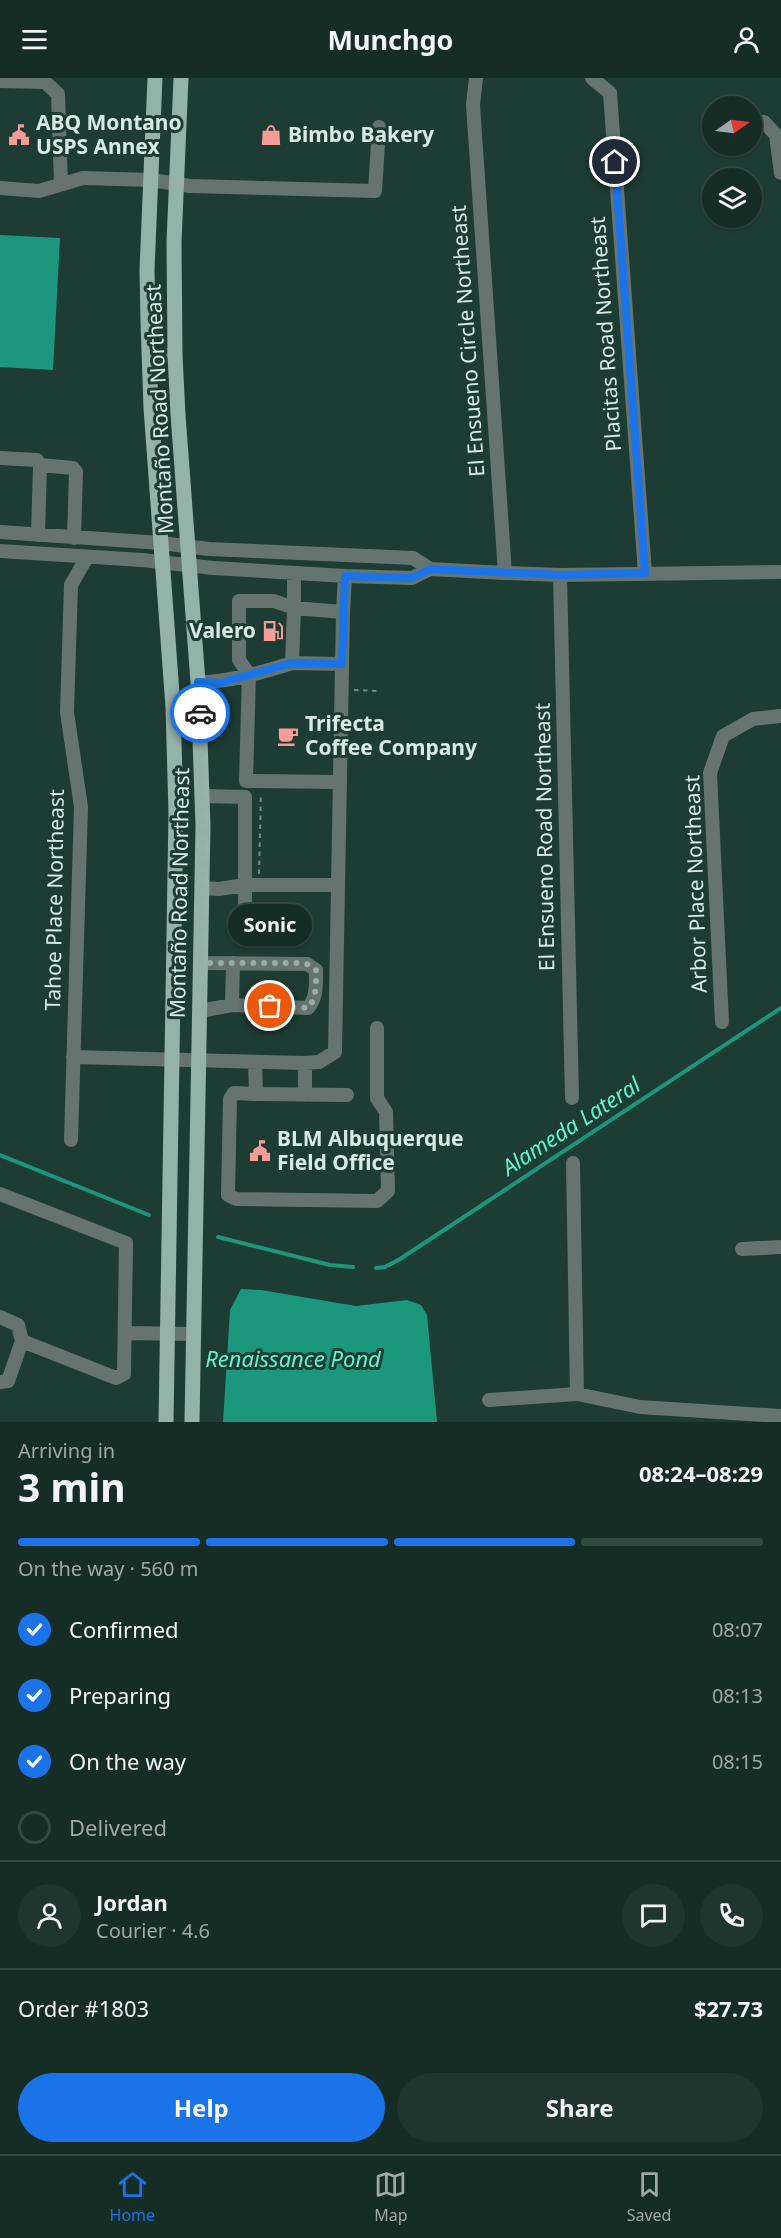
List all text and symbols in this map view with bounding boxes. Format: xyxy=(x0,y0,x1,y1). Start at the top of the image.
text: Munchgo xyxy=(328,21,453,58)
icon: menu xyxy=(18,23,51,56)
icon: person xyxy=(730,23,763,56)
north arrow xyxy=(702,96,762,156)
map controls xyxy=(702,96,762,228)
place label: ABQ Montano USPS Annex xyxy=(36,108,182,160)
place label: Bimbo Bakery xyxy=(288,120,434,148)
public building icon: ABQ Montano USPS Annex xyxy=(7,123,31,147)
shop icon: Bimbo Bakery xyxy=(259,123,283,147)
pin xyxy=(589,136,640,187)
icon: home xyxy=(598,145,631,178)
button: layers xyxy=(702,168,762,228)
street label: El Ensueno Circle Northeast xyxy=(444,204,490,478)
street label: Placitas Road Northeast xyxy=(583,215,627,452)
street label: Montaño Road Northeast xyxy=(138,283,180,535)
place label: Valero xyxy=(189,616,256,644)
fuel station icon: Valero xyxy=(261,619,285,643)
courier xyxy=(170,683,230,743)
icon: car xyxy=(184,697,217,730)
street label: El Ensueno Road Northeast xyxy=(528,702,560,971)
place label: Trifecta Coffee Company xyxy=(305,709,477,761)
cafe icon: Trifecta Coffee Company xyxy=(276,724,300,748)
street label: Montaño Road Northeast xyxy=(163,767,195,1018)
street label: Arbor Place Northeast xyxy=(677,774,713,994)
street label: Tahoe Place Northeast xyxy=(38,789,70,1011)
callout: Sonic xyxy=(228,904,312,946)
text: Sonic xyxy=(244,911,296,938)
pin xyxy=(244,980,295,1031)
icon: bag xyxy=(253,989,286,1022)
water label: Alameda Lateral xyxy=(494,1068,647,1182)
place label: BLM Albuquerque Field Office xyxy=(277,1124,464,1176)
public building icon: BLM Albuquerque Field Office xyxy=(248,1139,272,1163)
water label: Renaissance Pond xyxy=(205,1343,382,1373)
text: Arriving in xyxy=(18,1437,115,1464)
text: 08:24–08:29 xyxy=(639,1458,763,1488)
text: 3 min xyxy=(18,1460,125,1513)
text: On the way · 560 m xyxy=(18,1555,198,1582)
icon: check xyxy=(18,1613,51,1646)
text: Confirmed xyxy=(69,1614,179,1644)
text: 08:07 xyxy=(712,1616,763,1643)
icon: check xyxy=(18,1679,51,1712)
text: Preparing xyxy=(69,1680,171,1710)
text: 08:13 xyxy=(712,1682,763,1709)
icon: check xyxy=(18,1745,51,1778)
text: On the way xyxy=(69,1746,186,1776)
text: 08:15 xyxy=(712,1748,763,1775)
text: Delivered xyxy=(69,1812,167,1842)
button: person xyxy=(18,1884,81,1947)
button: chat xyxy=(622,1884,685,1947)
button: phone xyxy=(700,1884,763,1947)
text: Jordan xyxy=(96,1887,168,1917)
text: Courier · 4.6 xyxy=(96,1917,210,1944)
text: Order #1803 xyxy=(18,1993,149,2023)
text: $27.73 xyxy=(694,1993,763,2023)
button: Help xyxy=(18,2073,385,2142)
button: Share xyxy=(397,2073,763,2142)
tab: Home xyxy=(110,2168,155,2226)
tab: Map xyxy=(374,2168,408,2226)
tab: Saved xyxy=(627,2168,671,2226)

